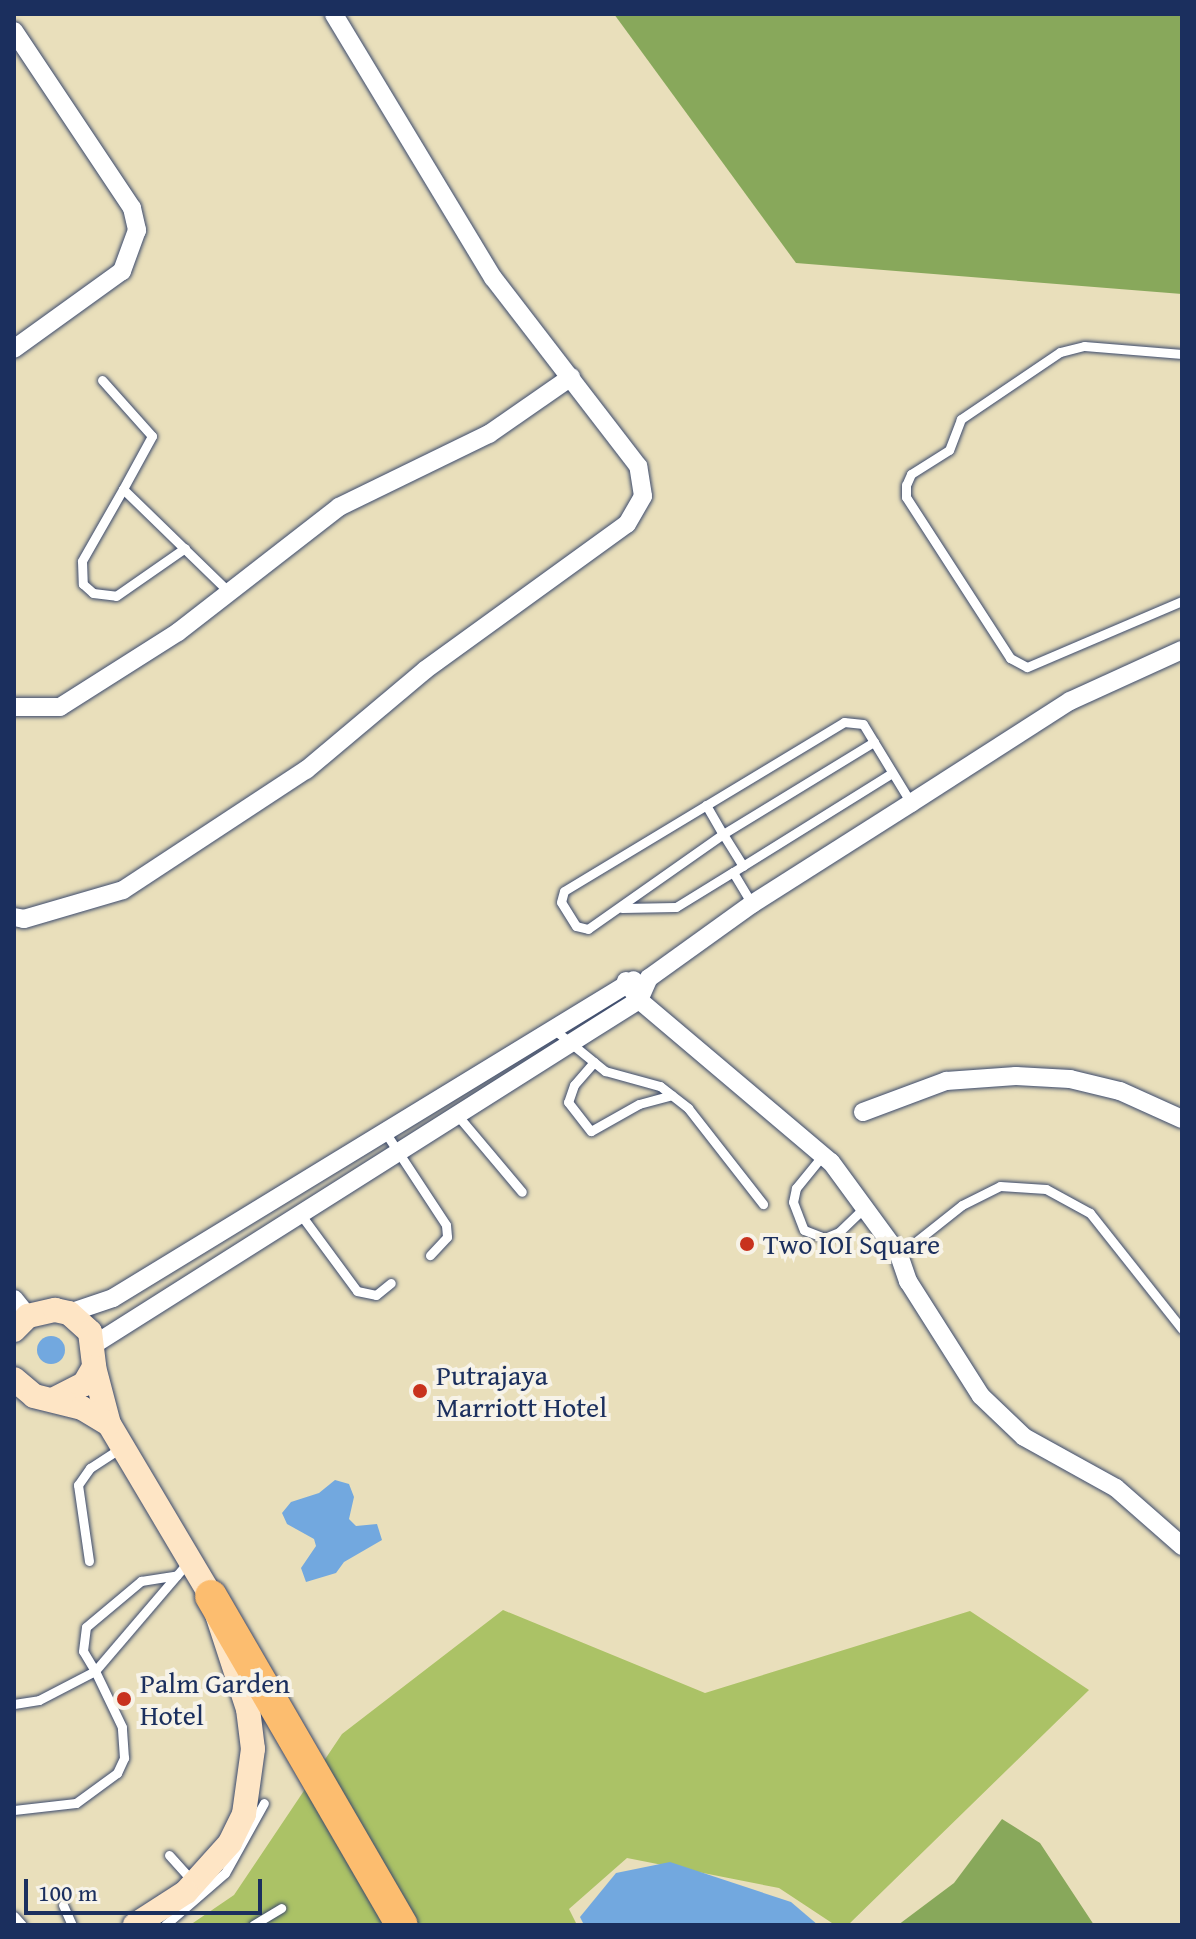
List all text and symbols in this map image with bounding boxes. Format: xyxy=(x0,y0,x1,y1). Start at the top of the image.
place label: Two IOI Square xyxy=(763,1227,940,1261)
marker: Two IOI Square xyxy=(738,1235,756,1253)
place label: Putrajaya Marriott Hotel xyxy=(436,1358,607,1424)
marker: Putrajaya Marriott Hotel xyxy=(411,1382,429,1400)
place label: Palm Garden Hotel xyxy=(140,1666,290,1732)
marker: Palm Garden Hotel xyxy=(115,1690,133,1708)
scale bar xyxy=(28,1863,266,1913)
text: 100 m xyxy=(38,1875,98,1910)

